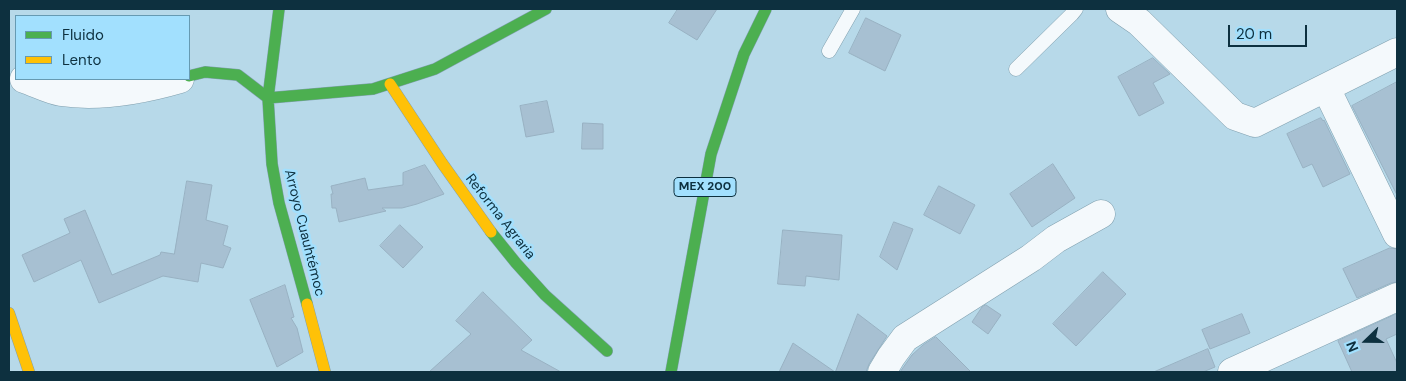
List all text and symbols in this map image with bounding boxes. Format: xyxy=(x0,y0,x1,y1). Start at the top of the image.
legend xyxy=(15,15,190,80)
scale bar xyxy=(1231,15,1310,47)
text: 20 m xyxy=(1236,24,1272,44)
text: Fluido xyxy=(62,25,104,45)
text: Lento xyxy=(62,50,101,70)
street label: Arroyo Cuauhtémoc xyxy=(280,168,328,298)
street label: Reforma Agraria xyxy=(461,171,539,263)
road number: MEX 200 xyxy=(674,178,736,196)
north arrow xyxy=(1341,316,1391,366)
text: N xyxy=(1342,339,1362,355)

